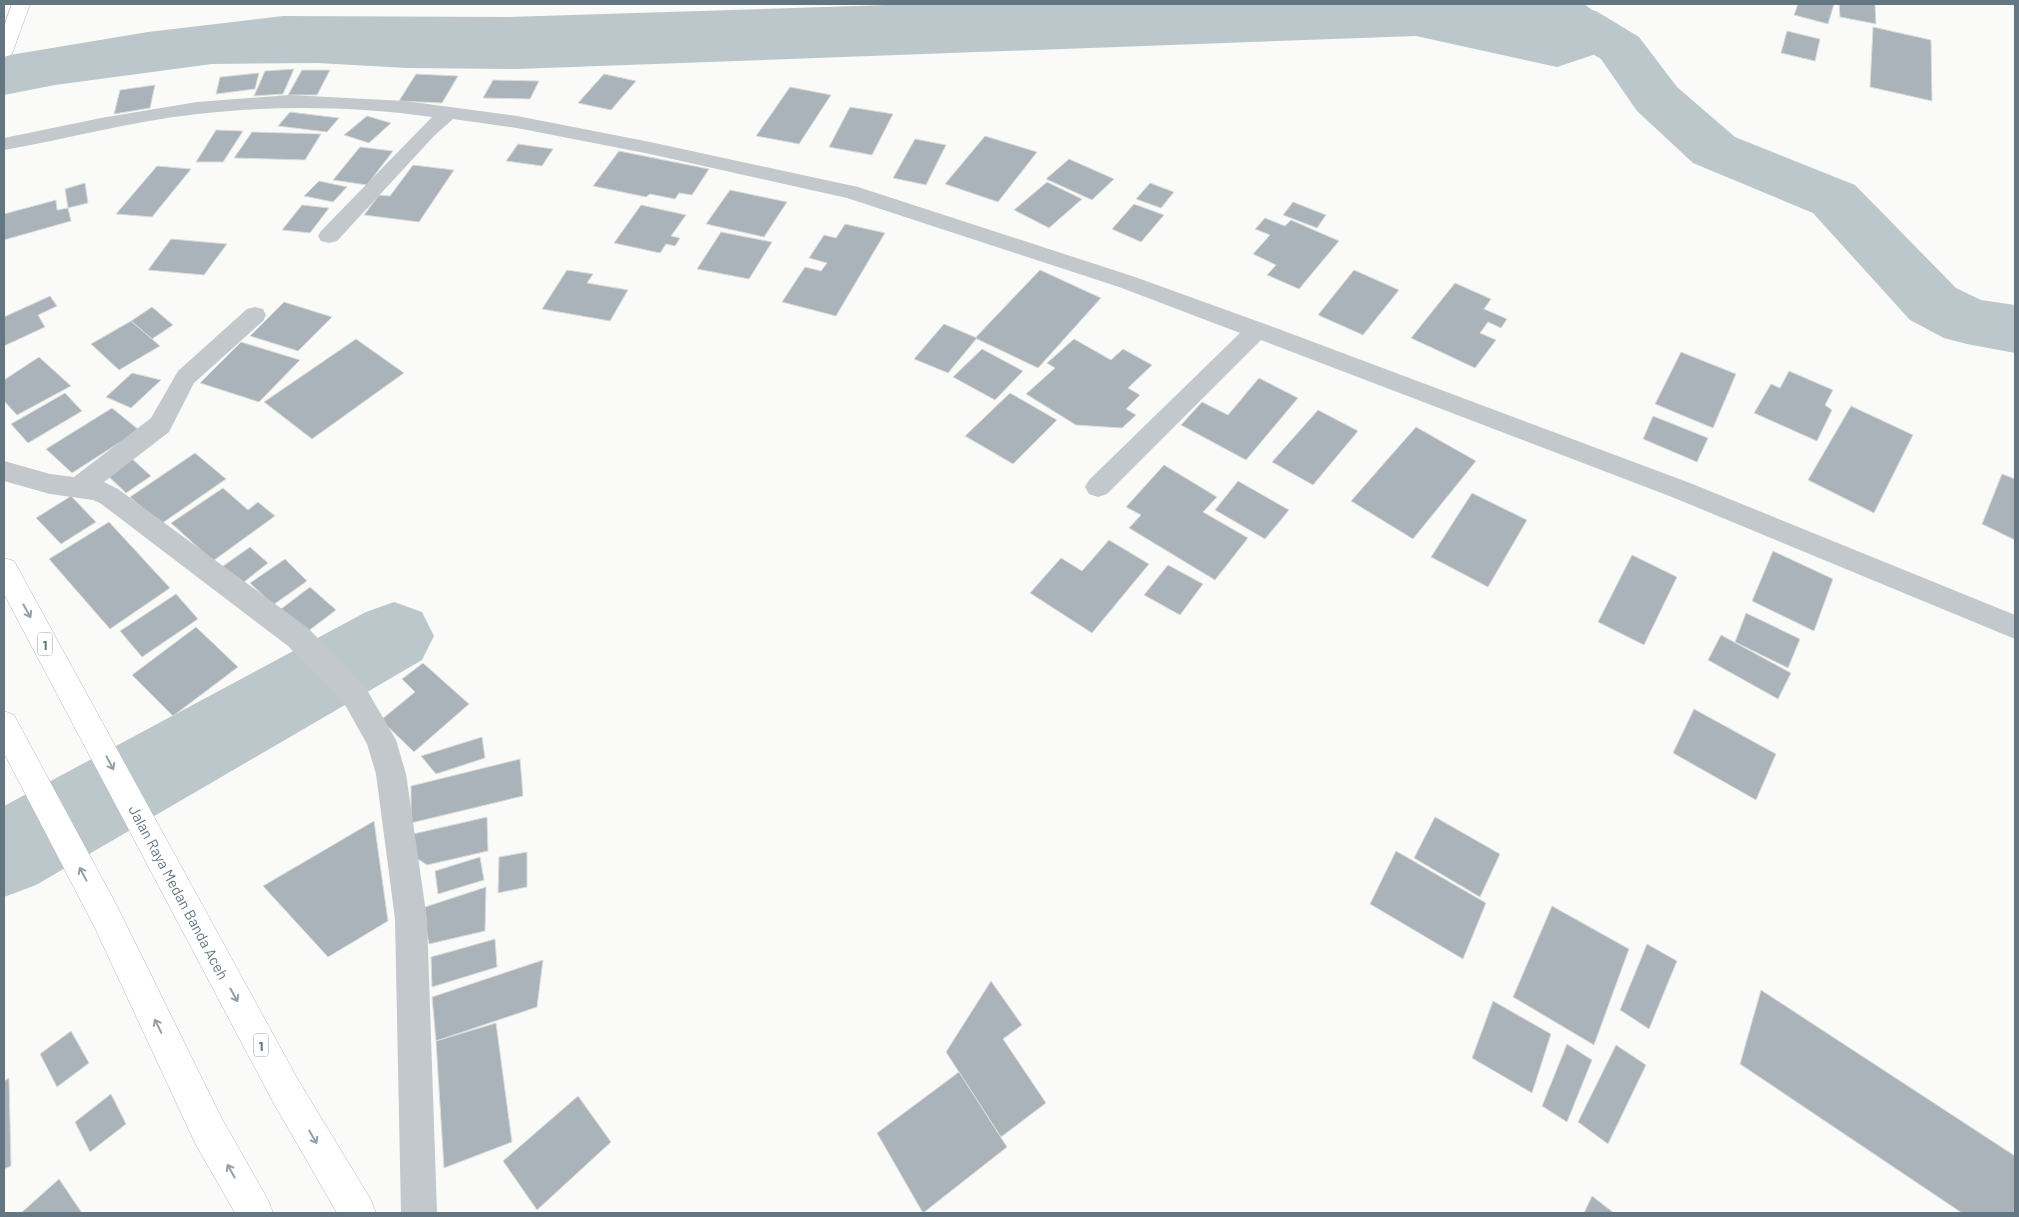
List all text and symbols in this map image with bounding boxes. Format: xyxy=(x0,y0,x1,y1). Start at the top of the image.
one-way arrow xyxy=(23,604,33,618)
road number: 1 xyxy=(38,633,52,656)
one-way arrow xyxy=(106,755,115,770)
street label: Jalan Raya Medan Banda Aceh xyxy=(125,802,233,982)
one-way arrow xyxy=(78,867,87,882)
one-way arrow xyxy=(229,987,239,1002)
one-way arrow xyxy=(153,1018,163,1033)
road number: 1 xyxy=(254,1034,268,1056)
one-way arrow xyxy=(308,1129,318,1144)
one-way arrow xyxy=(225,1164,235,1178)

